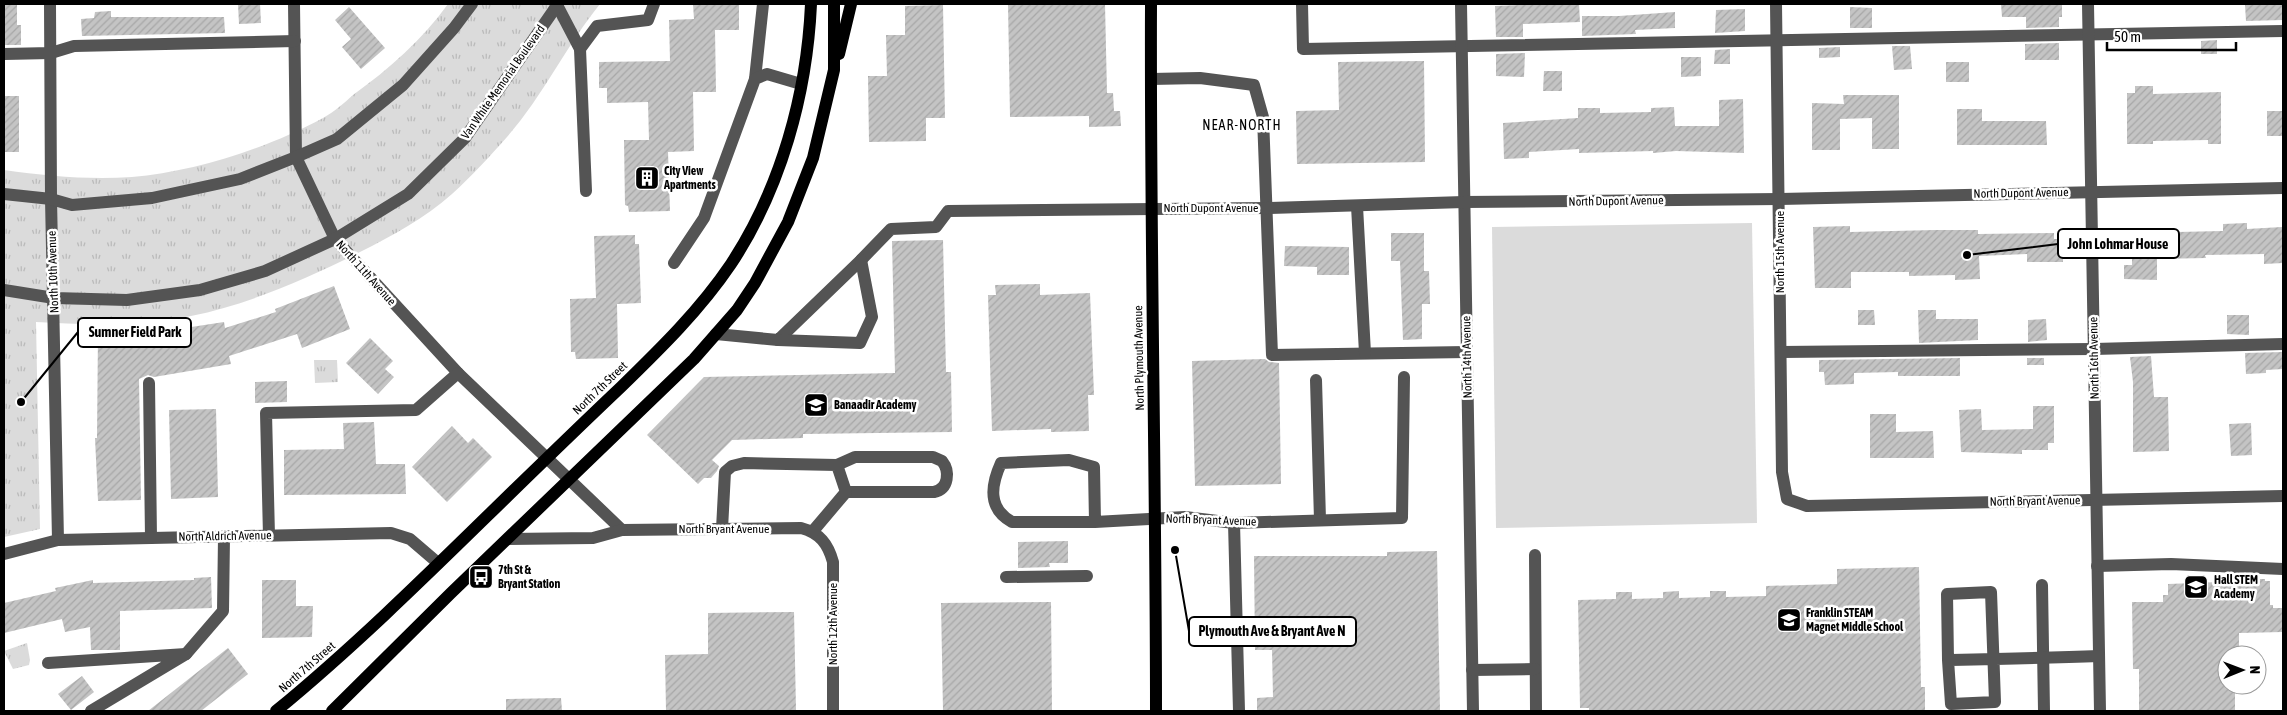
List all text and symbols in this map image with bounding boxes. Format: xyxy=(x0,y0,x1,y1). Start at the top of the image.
scale bar xyxy=(2107,20,2236,52)
street label: Van White Memorial Boulevard xyxy=(458,22,548,142)
text: 50 m xyxy=(2114,28,2141,45)
district label: NEAR-NORTH xyxy=(1202,117,1282,133)
place label: City View Apartments xyxy=(663,164,716,192)
building icon: City View Apartments xyxy=(634,165,660,191)
street label: North Dupont Avenue xyxy=(1973,185,2069,201)
street label: North Dupont Avenue xyxy=(1568,193,1664,209)
street label: North Dupont Avenue xyxy=(1163,201,1259,215)
street label: North 15th Avenue xyxy=(1773,211,1787,293)
callout: John Lohmar House xyxy=(2058,229,2179,258)
street label: North 10th Avenue xyxy=(45,231,61,313)
text: John Lohmar House xyxy=(2067,236,2168,252)
street label: North 11th Avenue xyxy=(333,238,399,308)
street label: North Plymouth Avenue xyxy=(1131,305,1147,411)
street label: North 14th Avenue xyxy=(1459,316,1475,398)
street label: North 16th Avenue xyxy=(2086,317,2102,399)
callout: Sumner Field Park xyxy=(78,318,191,347)
text: Sumner Field Park xyxy=(89,324,182,340)
street label: North 7th Street xyxy=(570,358,630,417)
school or university icon: Banaadir Academy xyxy=(803,392,829,418)
place label: Banaadir Academy xyxy=(834,398,917,412)
street label: North Bryant Avenue xyxy=(1989,493,2081,509)
street label: North Bryant Avenue xyxy=(1165,511,1257,529)
street label: North Bryant Avenue xyxy=(679,522,769,536)
street label: North Aldrich Avenue xyxy=(178,528,272,544)
place label: 7th St & Bryant Station xyxy=(498,563,560,591)
bus stop icon: 7th St & Bryant Station xyxy=(468,564,494,590)
place label: Hall STEM Academy xyxy=(2213,573,2258,601)
school or university icon: Hall STEM Academy xyxy=(2183,574,2209,600)
street label: North 12th Avenue xyxy=(826,583,840,665)
place label: Franklin STEAM Magnet Middle School xyxy=(1806,606,1904,634)
school or university icon: Franklin STEAM Magnet Middle School xyxy=(1776,607,1802,633)
callout: Plymouth Ave & Bryant Ave N xyxy=(1189,617,1356,646)
text: Plymouth Ave & Bryant Ave N xyxy=(1199,623,1346,639)
street label: North 7th Street xyxy=(276,638,338,695)
north arrow xyxy=(2217,645,2267,695)
text: N xyxy=(2247,666,2263,674)

